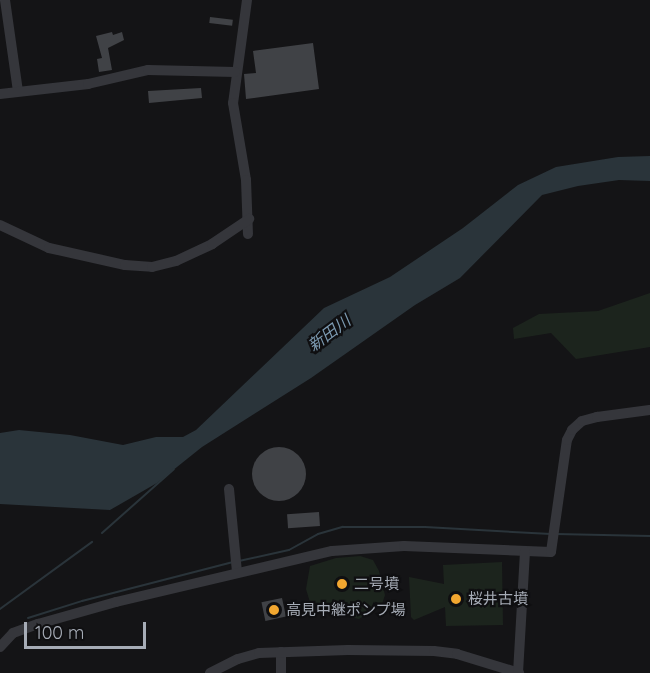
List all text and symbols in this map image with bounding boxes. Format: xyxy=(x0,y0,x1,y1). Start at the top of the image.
water label: 新田川 xyxy=(304,311,354,355)
place label: 二号墳 xyxy=(354,575,399,593)
marker: 二号墳 xyxy=(335,577,349,591)
place label: 桜井古墳 xyxy=(468,590,528,608)
marker: 桜井古墳 xyxy=(449,592,463,606)
place label: 高見中継ポンプ場 xyxy=(286,601,406,619)
marker: 高見中継ポンプ場 xyxy=(267,603,281,617)
scale bar xyxy=(27,610,148,648)
text: 100 m xyxy=(35,621,84,644)

